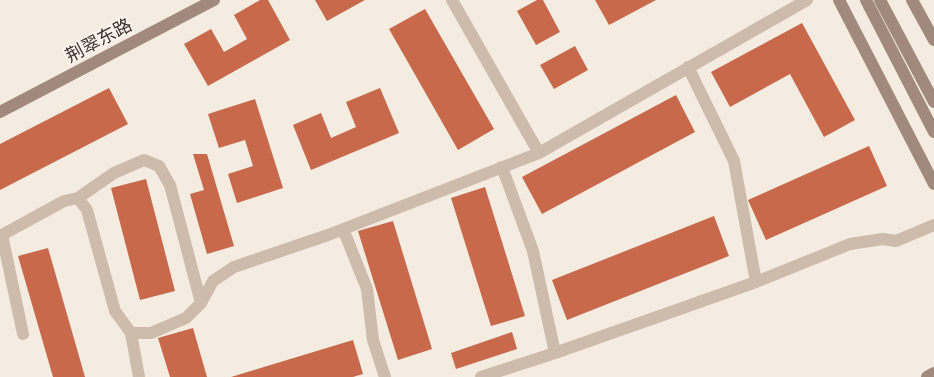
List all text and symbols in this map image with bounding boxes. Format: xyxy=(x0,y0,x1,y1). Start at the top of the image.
street label: 荆翠东路 xyxy=(62,15,136,67)

